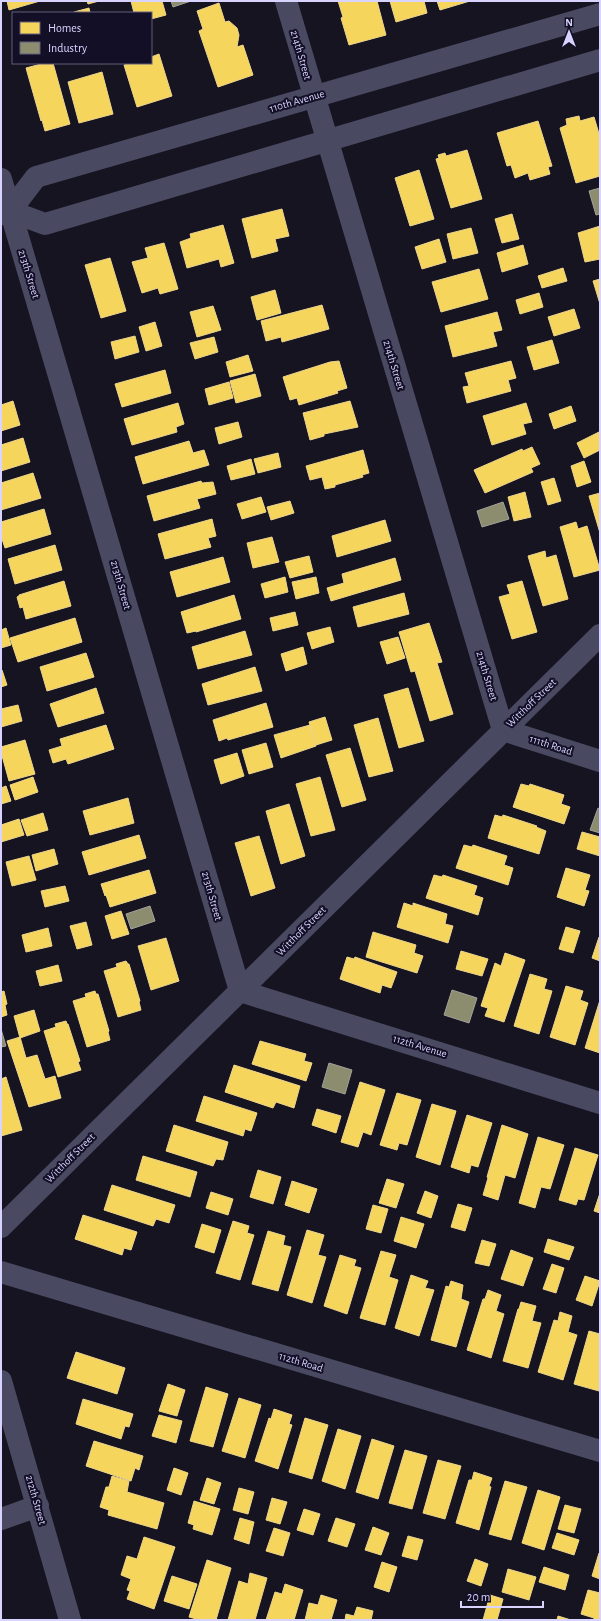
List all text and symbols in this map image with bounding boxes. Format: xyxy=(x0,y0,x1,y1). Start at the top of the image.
legend xyxy=(12,12,152,64)
north arrow xyxy=(549,12,589,52)
text: N xyxy=(565,17,573,28)
text: Homes xyxy=(48,22,81,34)
street label: 214th Street xyxy=(289,29,313,82)
text: Industry xyxy=(48,42,87,55)
street label: 110th Avenue xyxy=(268,88,326,114)
street label: 213th Street xyxy=(16,248,42,300)
street label: 214th Street xyxy=(381,339,407,391)
street label: 213th Street xyxy=(109,559,133,611)
street label: 214th Street xyxy=(474,650,500,702)
street label: Witthoff Street xyxy=(504,676,558,729)
street label: 111th Road xyxy=(528,733,574,757)
street label: 213th Street xyxy=(200,870,224,922)
street label: Witthoff Street xyxy=(274,904,328,958)
street label: 112th Avenue xyxy=(392,1033,448,1059)
street label: Witthoff Street xyxy=(43,1131,97,1185)
street label: 112th Road xyxy=(278,1350,325,1374)
street label: 212th Street xyxy=(24,1474,48,1526)
scale bar xyxy=(461,1583,543,1609)
text: 20 m xyxy=(467,1591,490,1603)

